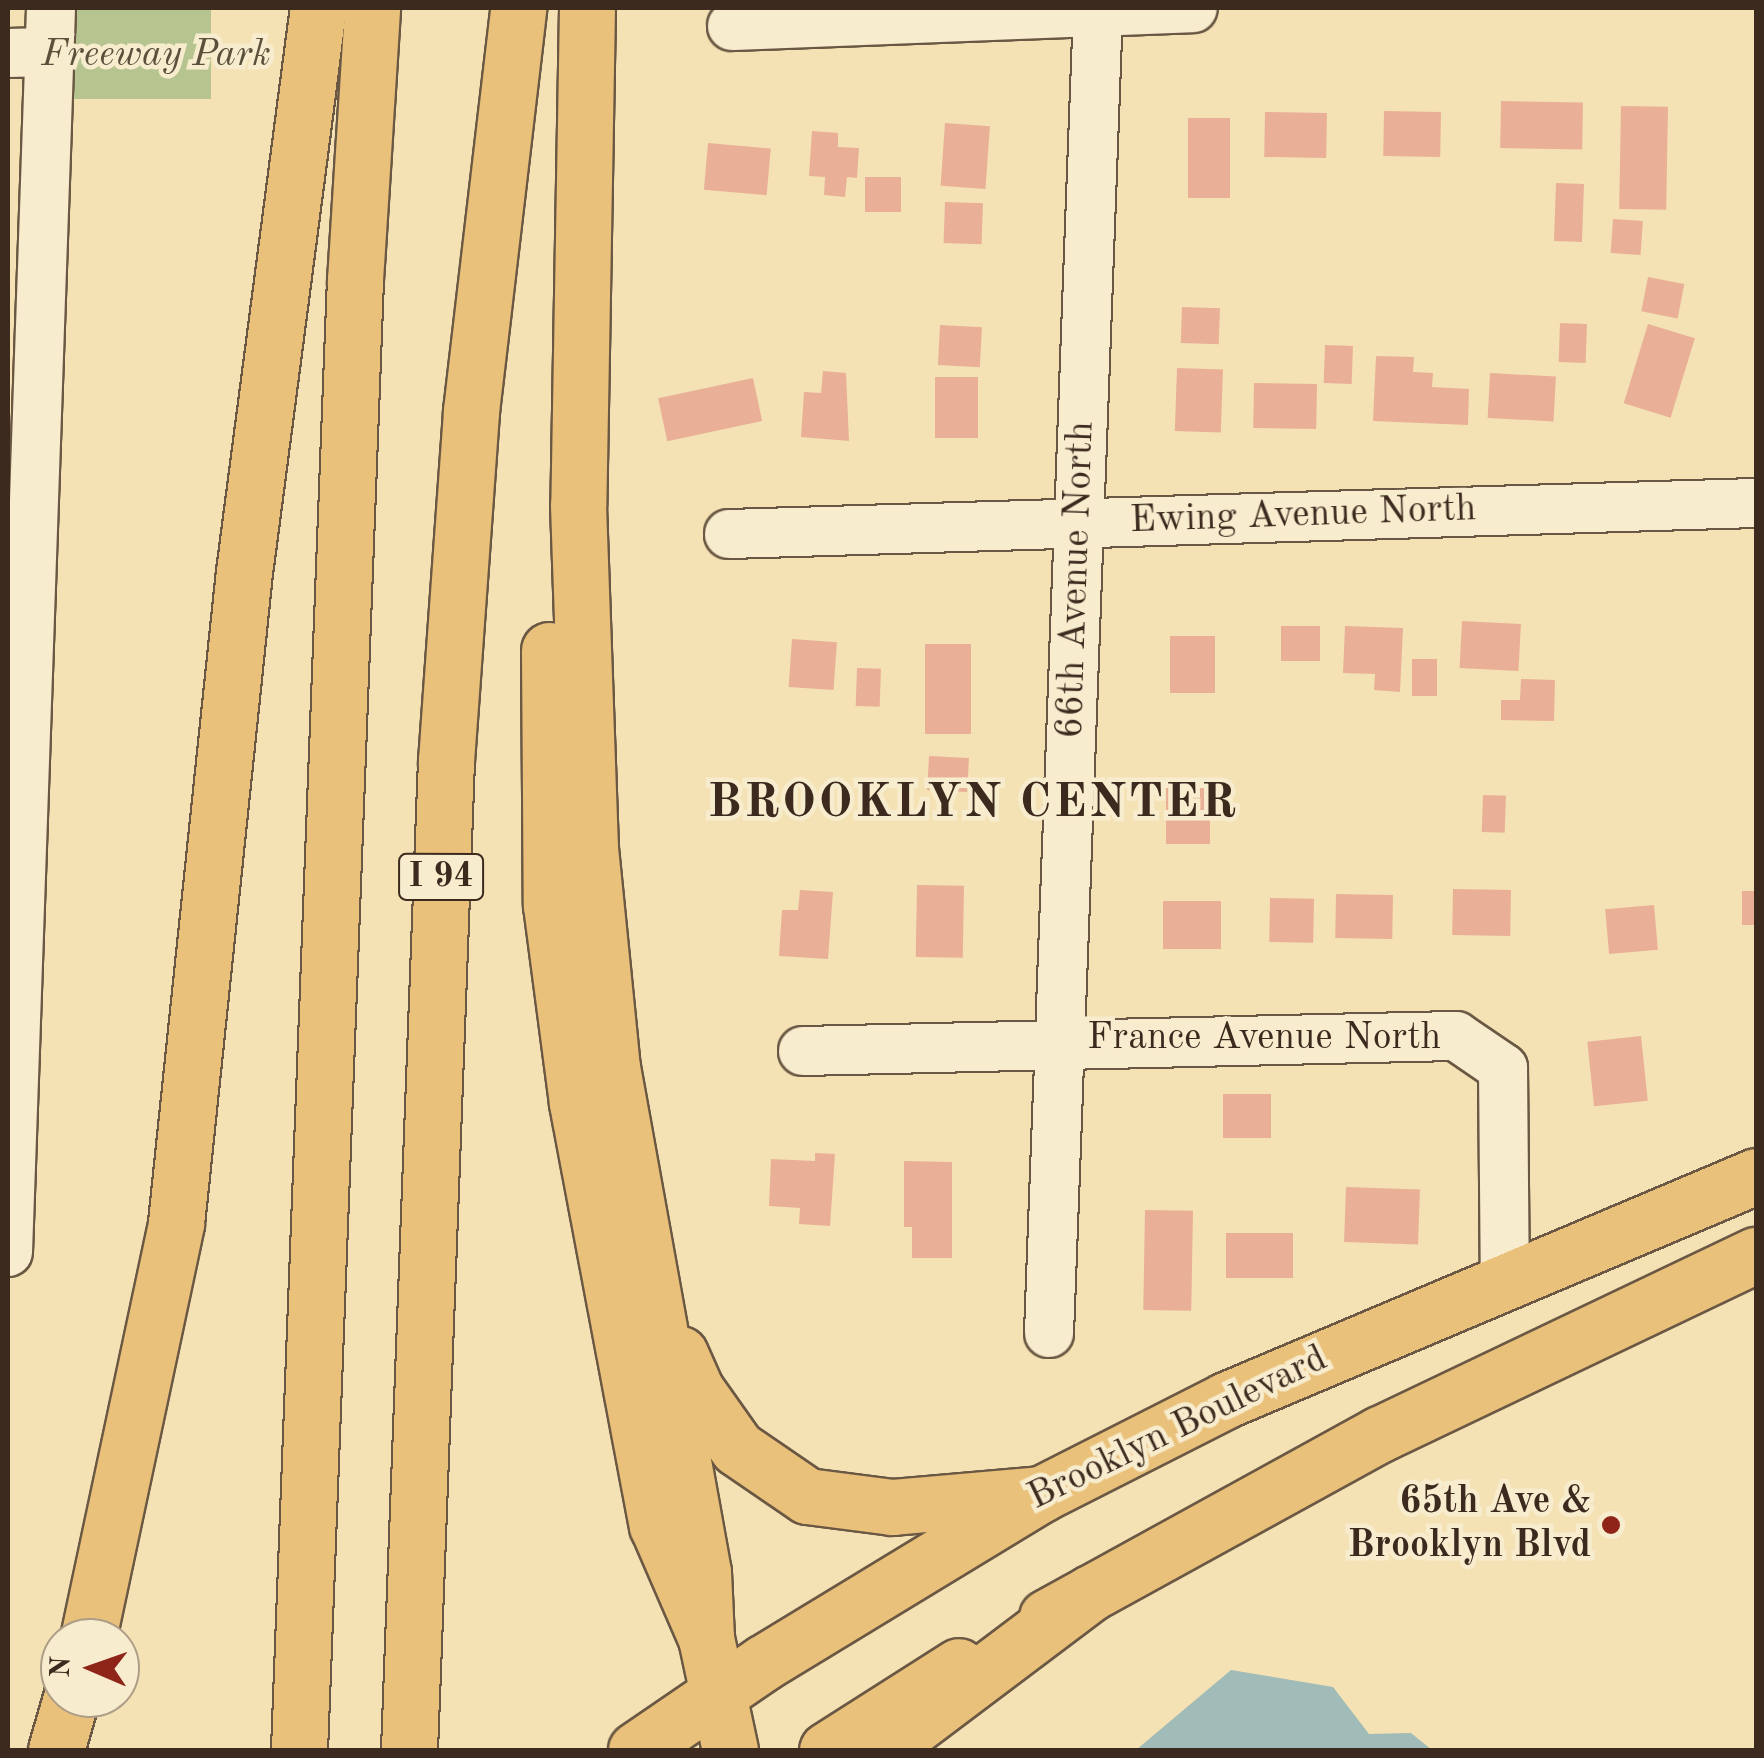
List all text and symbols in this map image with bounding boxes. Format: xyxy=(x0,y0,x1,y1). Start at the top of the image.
park label: Freeway Park xyxy=(41,33,271,79)
street label: 66th Avenue North xyxy=(1049,420,1105,740)
street label: Ewing Avenue North xyxy=(1129,487,1477,545)
district label: BROOKLYN CENTER xyxy=(708,775,1238,833)
road number: I 94 xyxy=(396,847,486,907)
street label: France Avenue North xyxy=(1087,1016,1441,1062)
street label: Brooklyn Boulevard xyxy=(1021,1337,1335,1521)
place label: 65th Ave & Brooklyn Blvd xyxy=(1347,1480,1591,1570)
marker: 65th Ave & Brooklyn Blvd xyxy=(1600,1514,1622,1536)
north arrow xyxy=(40,1618,140,1718)
text: N xyxy=(48,1656,76,1678)

